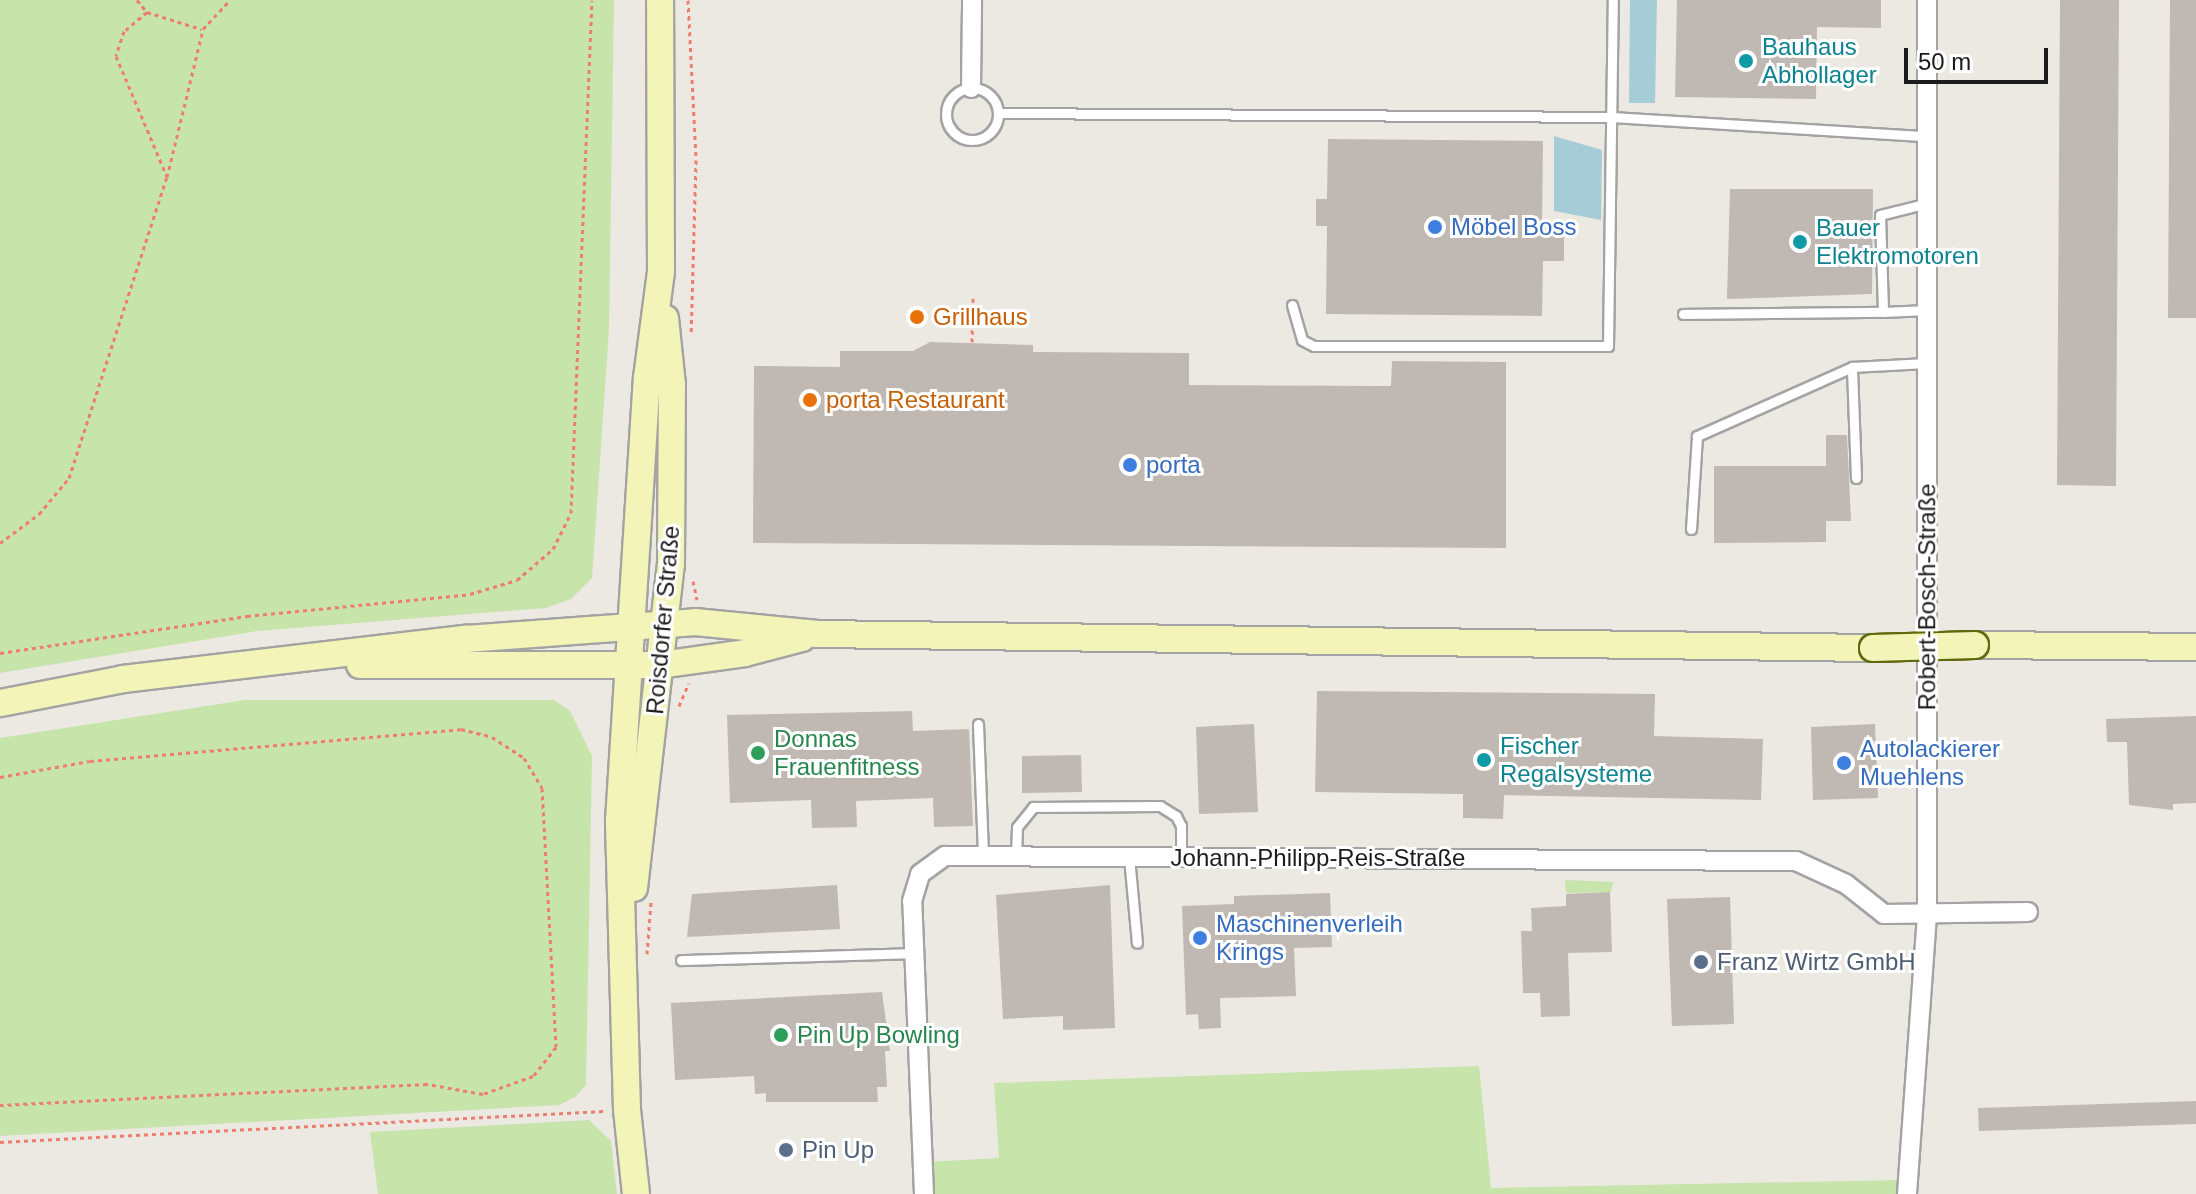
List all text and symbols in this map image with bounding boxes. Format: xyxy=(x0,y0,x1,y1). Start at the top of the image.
scale bar xyxy=(1908,32,2052,82)
place label: Bauhaus Abhollager xyxy=(1762,33,1877,89)
text: 50 m xyxy=(1918,48,1971,75)
marker: Bauhaus Abhollager xyxy=(1737,52,1755,70)
place label: Möbel Boss xyxy=(1451,213,1576,241)
place label: Bauer Elektromotoren xyxy=(1816,214,1979,270)
marker: Möbel Boss xyxy=(1426,218,1444,236)
marker: Bauer Elektromotoren xyxy=(1791,233,1809,251)
place label: Grillhaus xyxy=(933,303,1028,331)
marker: Grillhaus xyxy=(908,308,926,326)
place label: porta Restaurant xyxy=(826,386,1005,414)
marker: porta Restaurant xyxy=(801,391,819,409)
place label: porta xyxy=(1146,451,1201,479)
marker: porta xyxy=(1121,456,1139,474)
street label: Robert-Bosch-Straße xyxy=(1913,484,1941,710)
street label: Roisdorfer Straße xyxy=(640,524,686,716)
place label: Donnas Frauenfitness xyxy=(774,725,919,781)
place label: Fischer Regalsysteme xyxy=(1500,732,1652,788)
place label: Autolackierer Muehlens xyxy=(1860,735,2000,791)
marker: Donnas Frauenfitness xyxy=(749,744,767,762)
marker: Fischer Regalsysteme xyxy=(1475,751,1493,769)
marker: Autolackierer Muehlens xyxy=(1835,754,1853,772)
street label: Johann-Philipp-Reis-Straße xyxy=(1171,844,1465,872)
place label: Maschinenverleih Krings xyxy=(1216,910,1403,966)
marker: Maschinenverleih Krings xyxy=(1191,929,1209,947)
place label: Franz Wirtz GmbH xyxy=(1717,948,1916,976)
marker: Franz Wirtz GmbH xyxy=(1692,953,1710,971)
place label: Pin Up Bowling xyxy=(797,1021,960,1049)
marker: Pin Up Bowling xyxy=(772,1026,790,1044)
place label: Pin Up xyxy=(802,1136,874,1164)
marker: Pin Up xyxy=(777,1141,795,1159)

